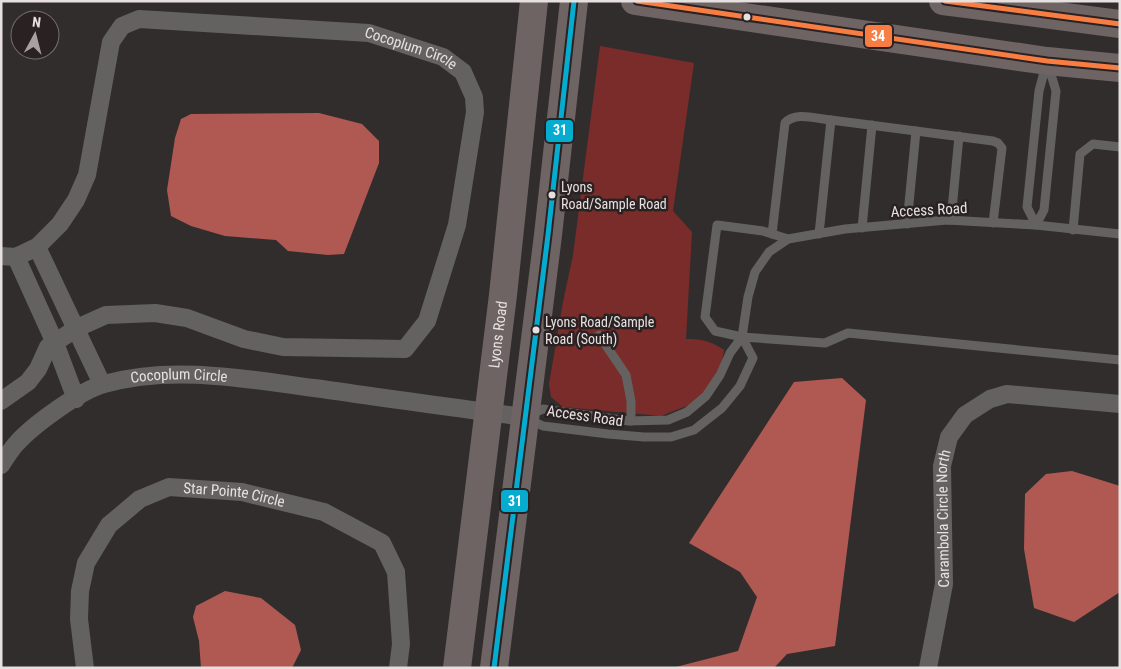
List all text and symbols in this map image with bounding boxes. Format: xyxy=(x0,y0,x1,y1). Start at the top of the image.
north arrow xyxy=(10,10,60,60)
unlabelled marker xyxy=(742,12,752,22)
text: N xyxy=(31,14,42,31)
street label: Cocoplum Circle xyxy=(362,23,461,73)
line badge: 34 xyxy=(864,24,893,48)
text: 34 xyxy=(871,28,885,44)
line badge: 31 xyxy=(545,119,574,143)
text: 31 xyxy=(553,122,567,138)
place label: Lyons Road/Sample Road xyxy=(561,179,667,212)
marker: Lyons Road/Sample Road xyxy=(547,190,557,200)
street label: Access Road xyxy=(890,199,968,221)
street label: Lyons Road xyxy=(485,300,511,369)
place label: Lyons Road/Sample Road (South) xyxy=(545,314,655,348)
marker: Lyons Road/Sample Road (South) xyxy=(531,325,541,335)
street label: Cocoplum Circle xyxy=(129,365,228,387)
street label: Access Road xyxy=(546,402,624,430)
street label: Carambola Circle North xyxy=(933,448,955,588)
street label: Star Pointe Circle xyxy=(183,479,287,511)
line badge: 31 xyxy=(500,489,529,513)
text: 31 xyxy=(508,493,522,509)

